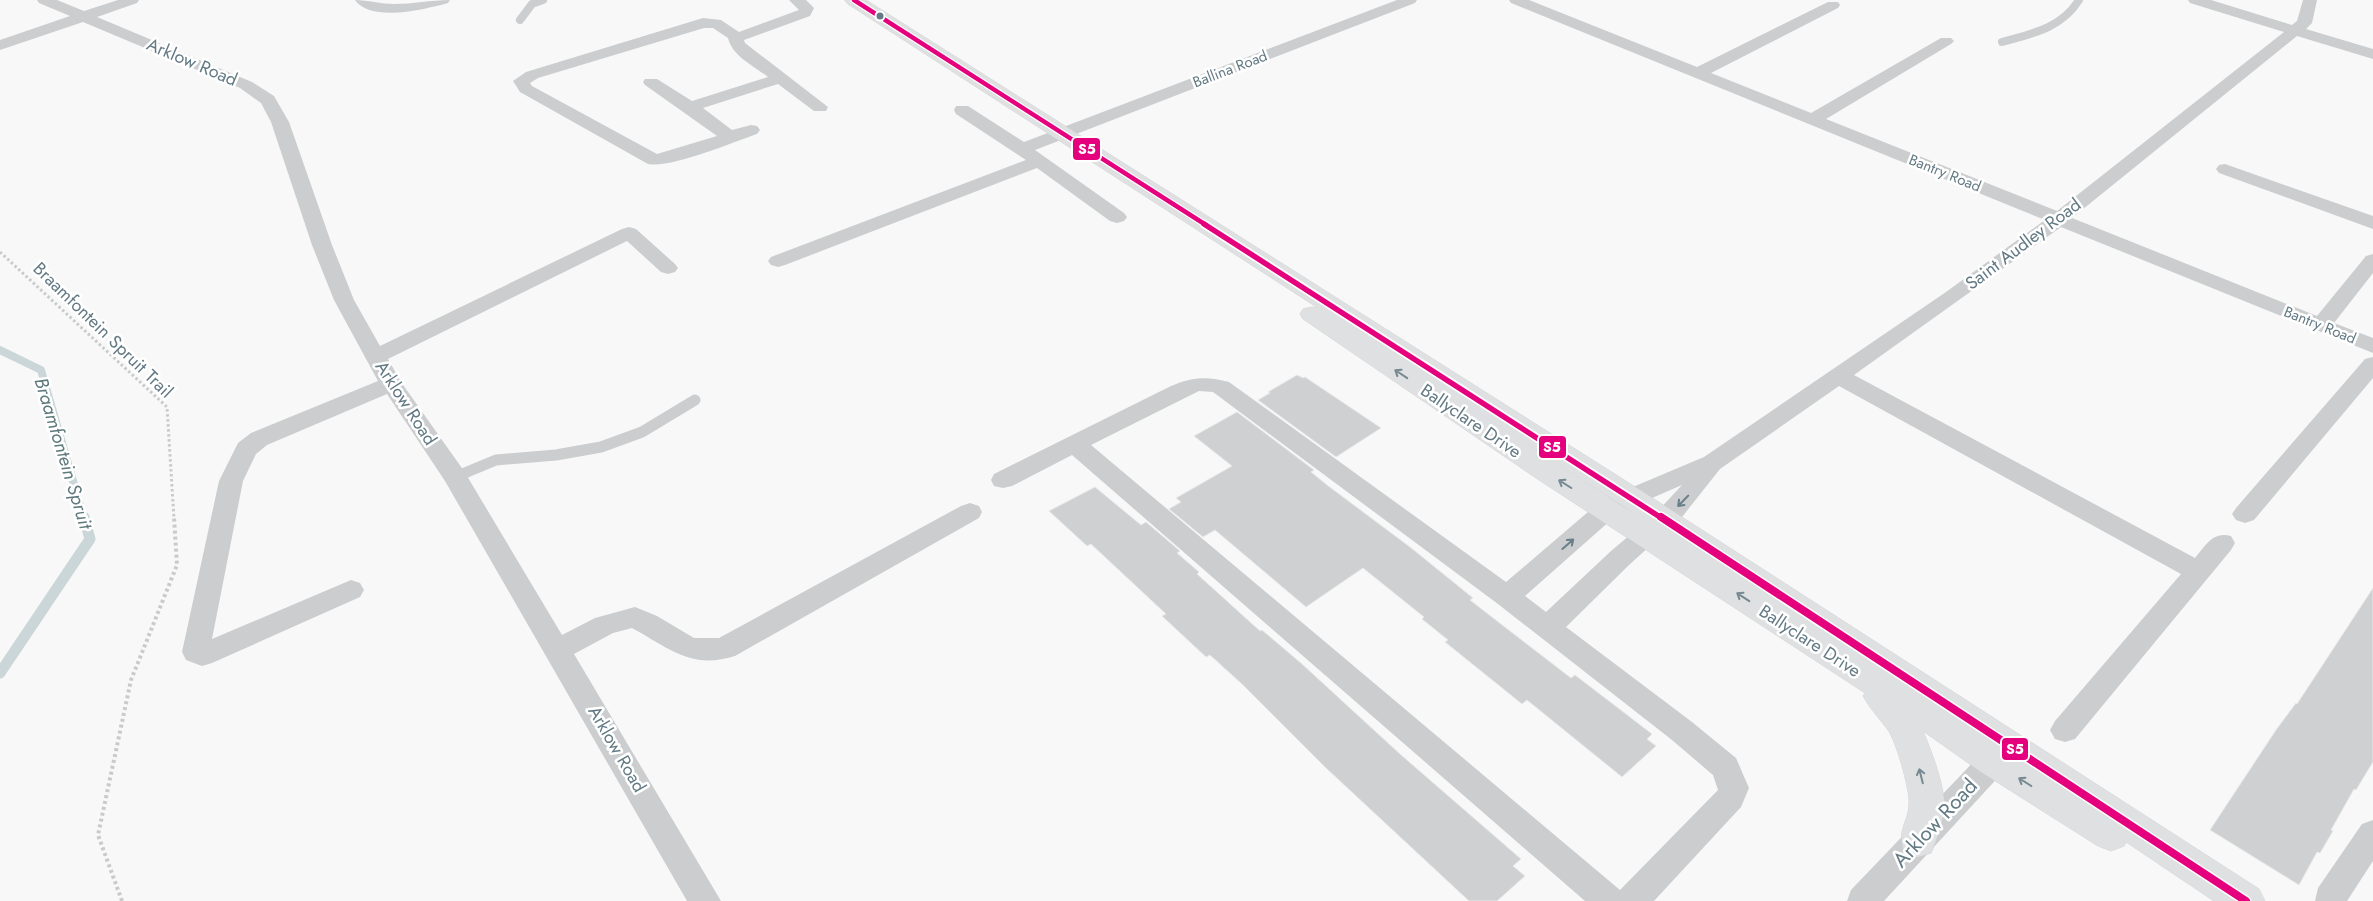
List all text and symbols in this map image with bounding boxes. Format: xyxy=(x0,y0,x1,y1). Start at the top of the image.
unlabelled marker xyxy=(875,11,885,21)
street label: Arklow Road xyxy=(143,31,241,93)
street label: Ballina Road xyxy=(1189,45,1271,93)
line badge: S5 xyxy=(1072,137,1101,161)
text: S5 xyxy=(1078,139,1096,159)
street label: Bantry Road xyxy=(1906,149,1984,197)
street label: Saint Audley Road xyxy=(1960,192,2086,296)
street label: Braamfontein Spruit Trail xyxy=(27,256,179,404)
street label: Bantry Road xyxy=(2281,301,2359,349)
street label: Arklow Road xyxy=(369,356,443,450)
one-way arrow xyxy=(1394,369,1408,379)
water label: Braamfontein Spruit xyxy=(28,374,100,534)
street label: Ballyclare Drive xyxy=(1415,378,1527,464)
line badge: S5 xyxy=(1538,435,1567,459)
text: S5 xyxy=(1543,437,1561,457)
one-way arrow xyxy=(1559,478,1573,488)
one-way arrow xyxy=(1677,495,1689,507)
one-way arrow xyxy=(1562,538,1575,549)
one-way arrow xyxy=(1736,592,1750,602)
street label: Ballyclare Drive xyxy=(1754,598,1866,684)
street label: Arklow Road xyxy=(582,701,652,797)
line badge: S5 xyxy=(2001,737,2029,761)
text: S5 xyxy=(2006,739,2024,759)
one-way arrow xyxy=(1916,769,1925,785)
street label: Arklow Road xyxy=(1886,772,1984,874)
one-way arrow xyxy=(2019,776,2033,786)

